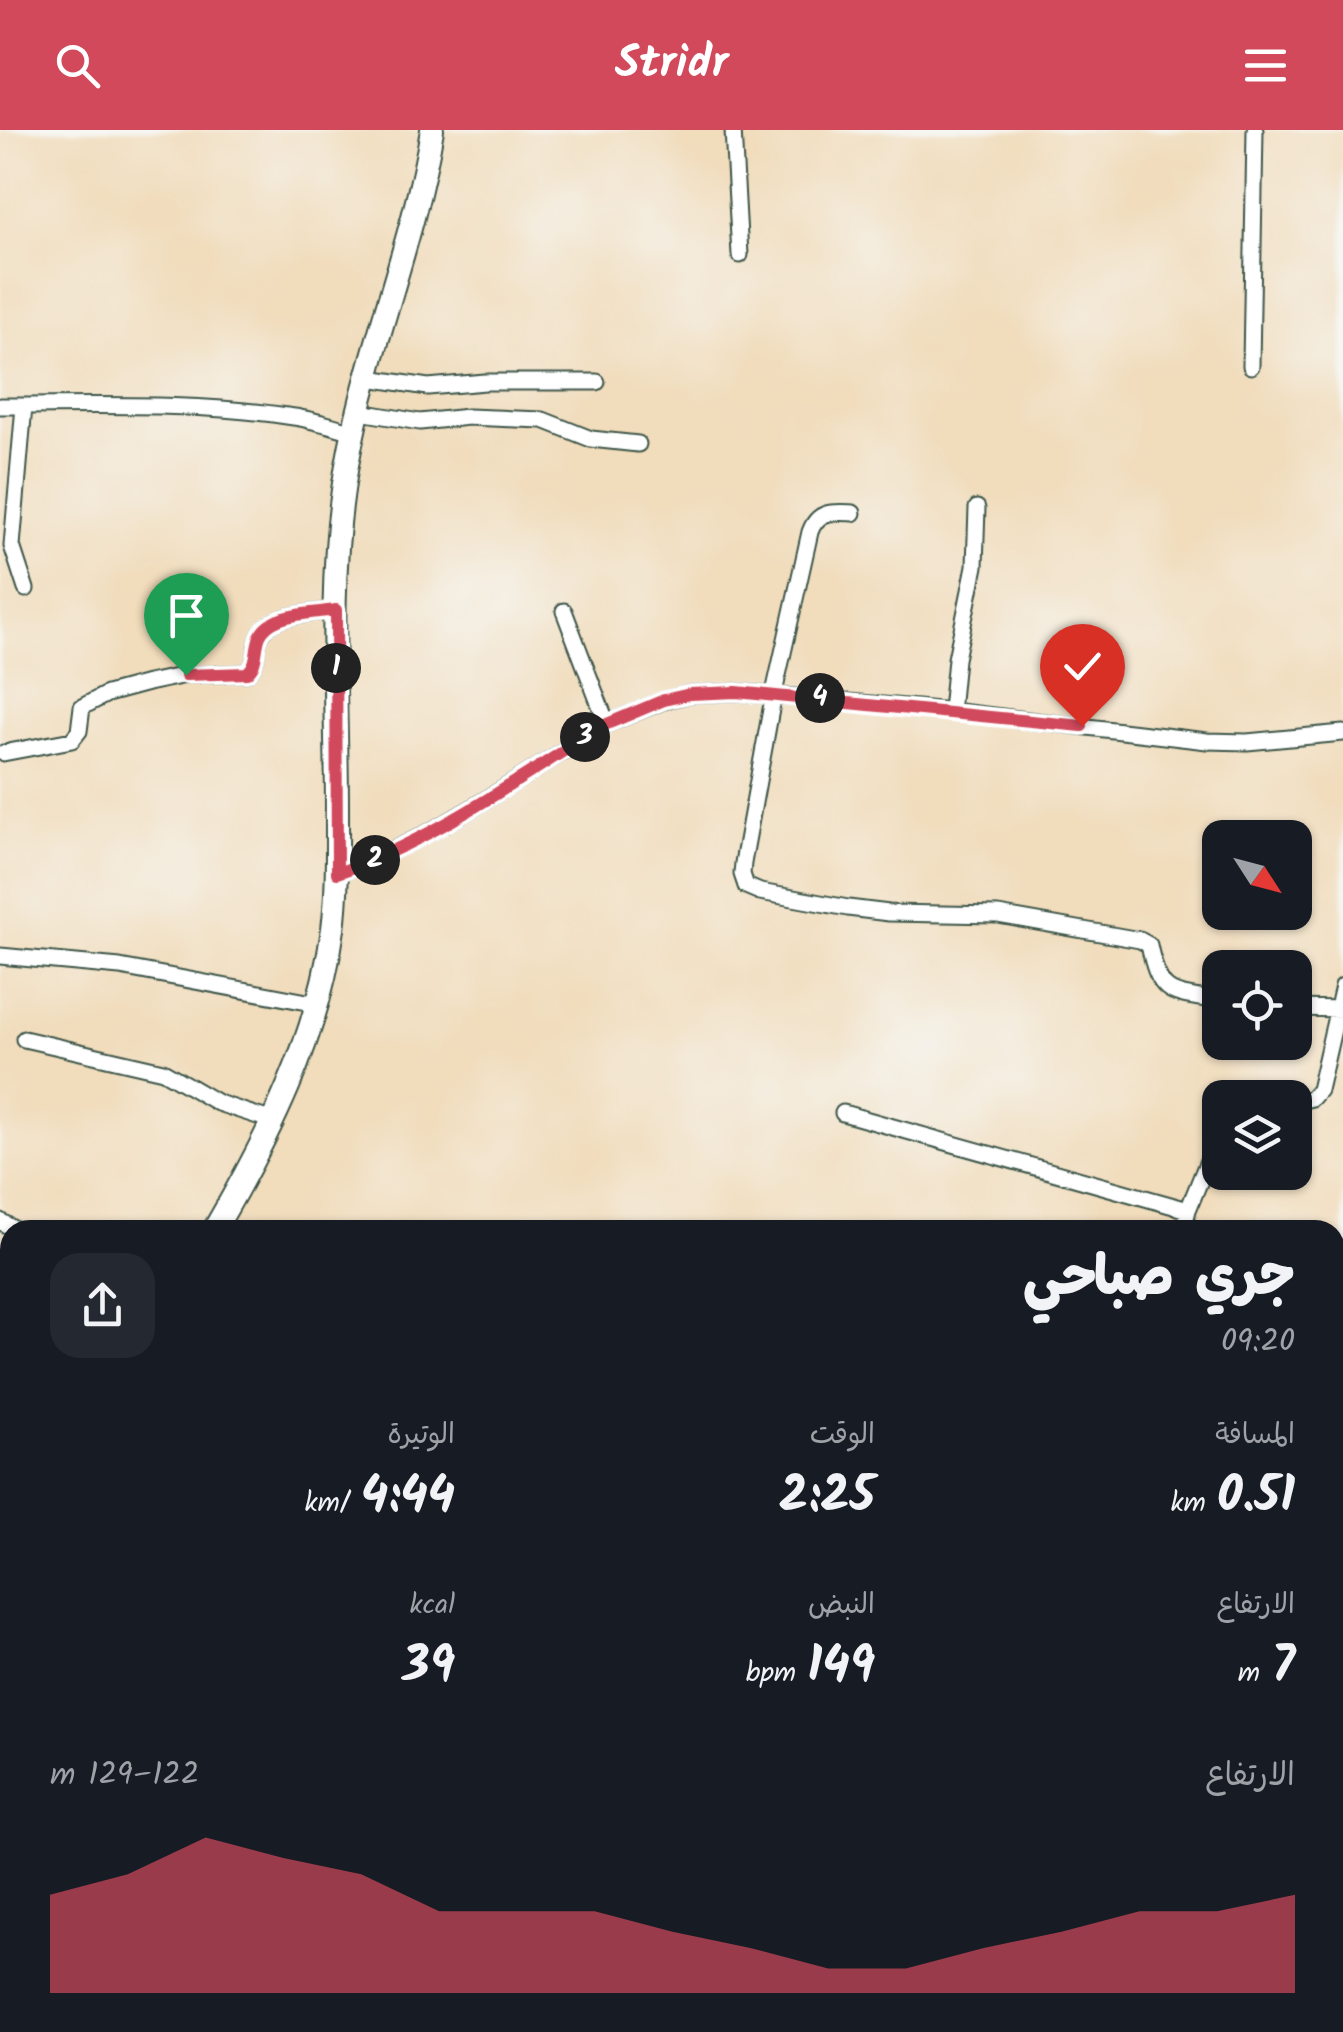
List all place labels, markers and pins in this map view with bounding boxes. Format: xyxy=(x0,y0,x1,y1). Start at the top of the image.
pin xyxy=(144,573,229,676)
pin xyxy=(1040,624,1125,727)
pin: 1 xyxy=(311,643,361,693)
pin: 4 xyxy=(795,673,845,723)
pin: 3 xyxy=(560,712,610,762)
pin: 2 xyxy=(350,835,400,885)

